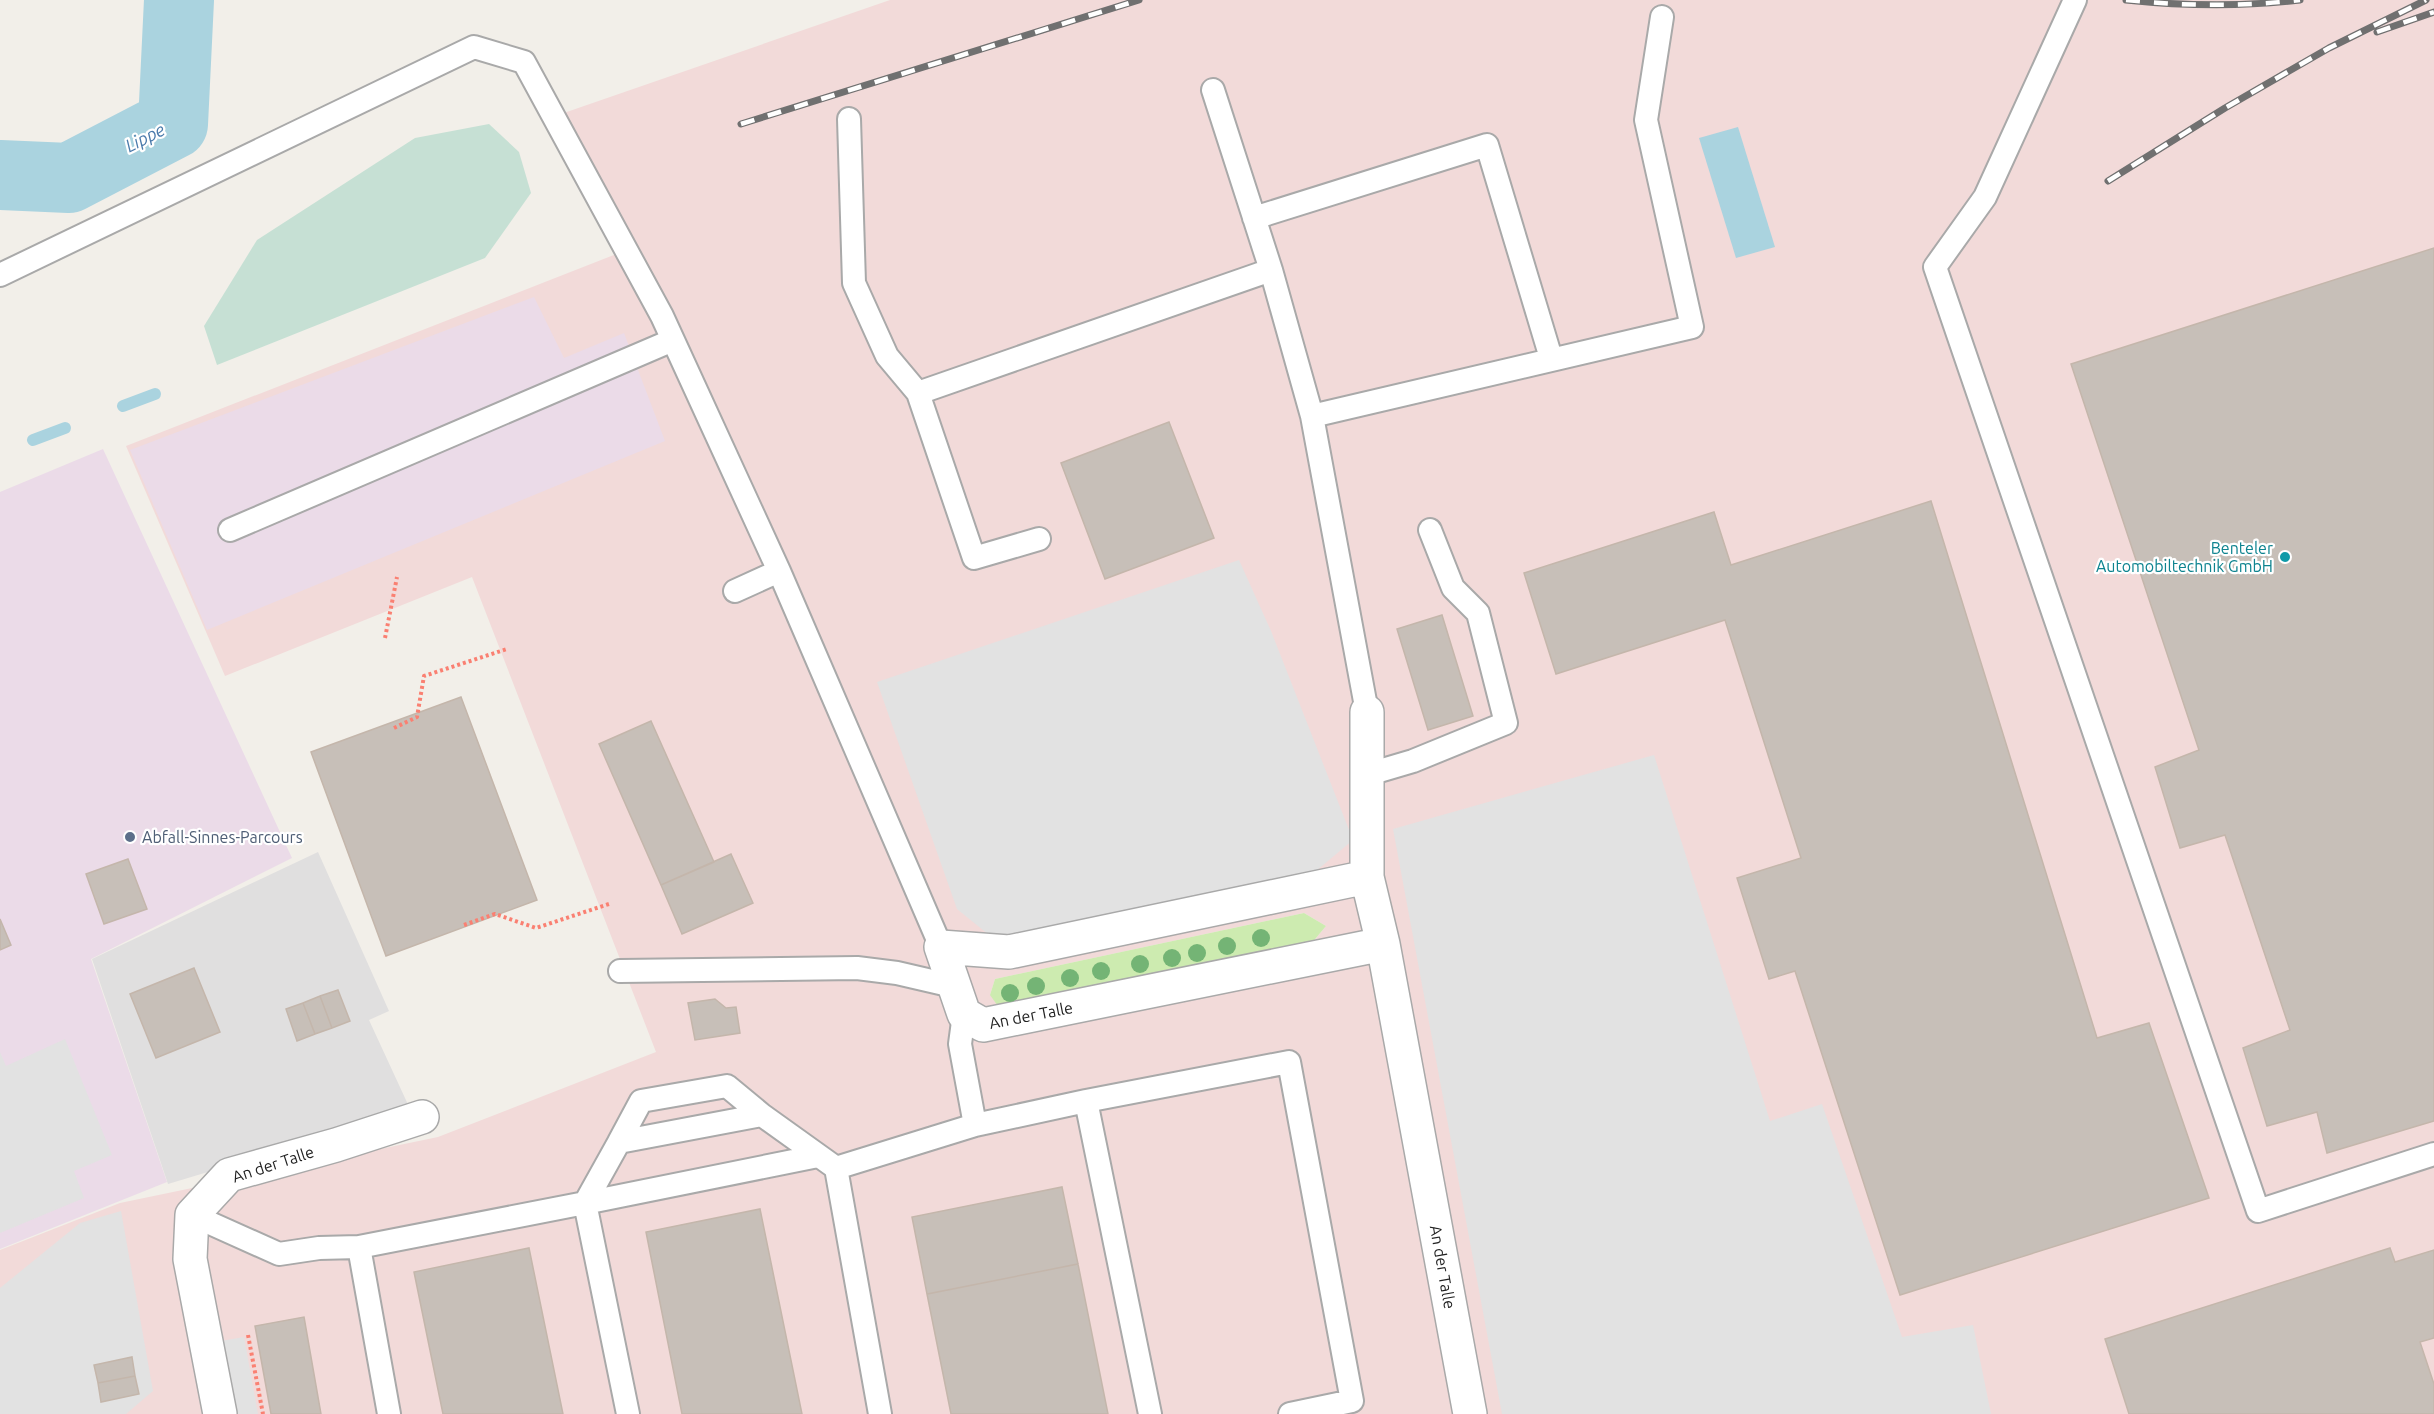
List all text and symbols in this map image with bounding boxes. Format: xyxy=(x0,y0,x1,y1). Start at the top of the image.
water label: Lippe xyxy=(121,119,168,155)
place label: Benteler Automobiltechnik GmbH xyxy=(2096,539,2273,575)
marker: Benteler Automobiltechnik GmbH xyxy=(2278,550,2292,564)
place label: Abfall-Sinnes-Parcours xyxy=(142,828,303,846)
marker: Abfall-Sinnes-Parcours xyxy=(123,830,137,844)
street label: An der Talle xyxy=(988,998,1074,1032)
street label: An der Talle xyxy=(230,1142,316,1186)
street label: An der Talle xyxy=(1427,1224,1459,1310)

